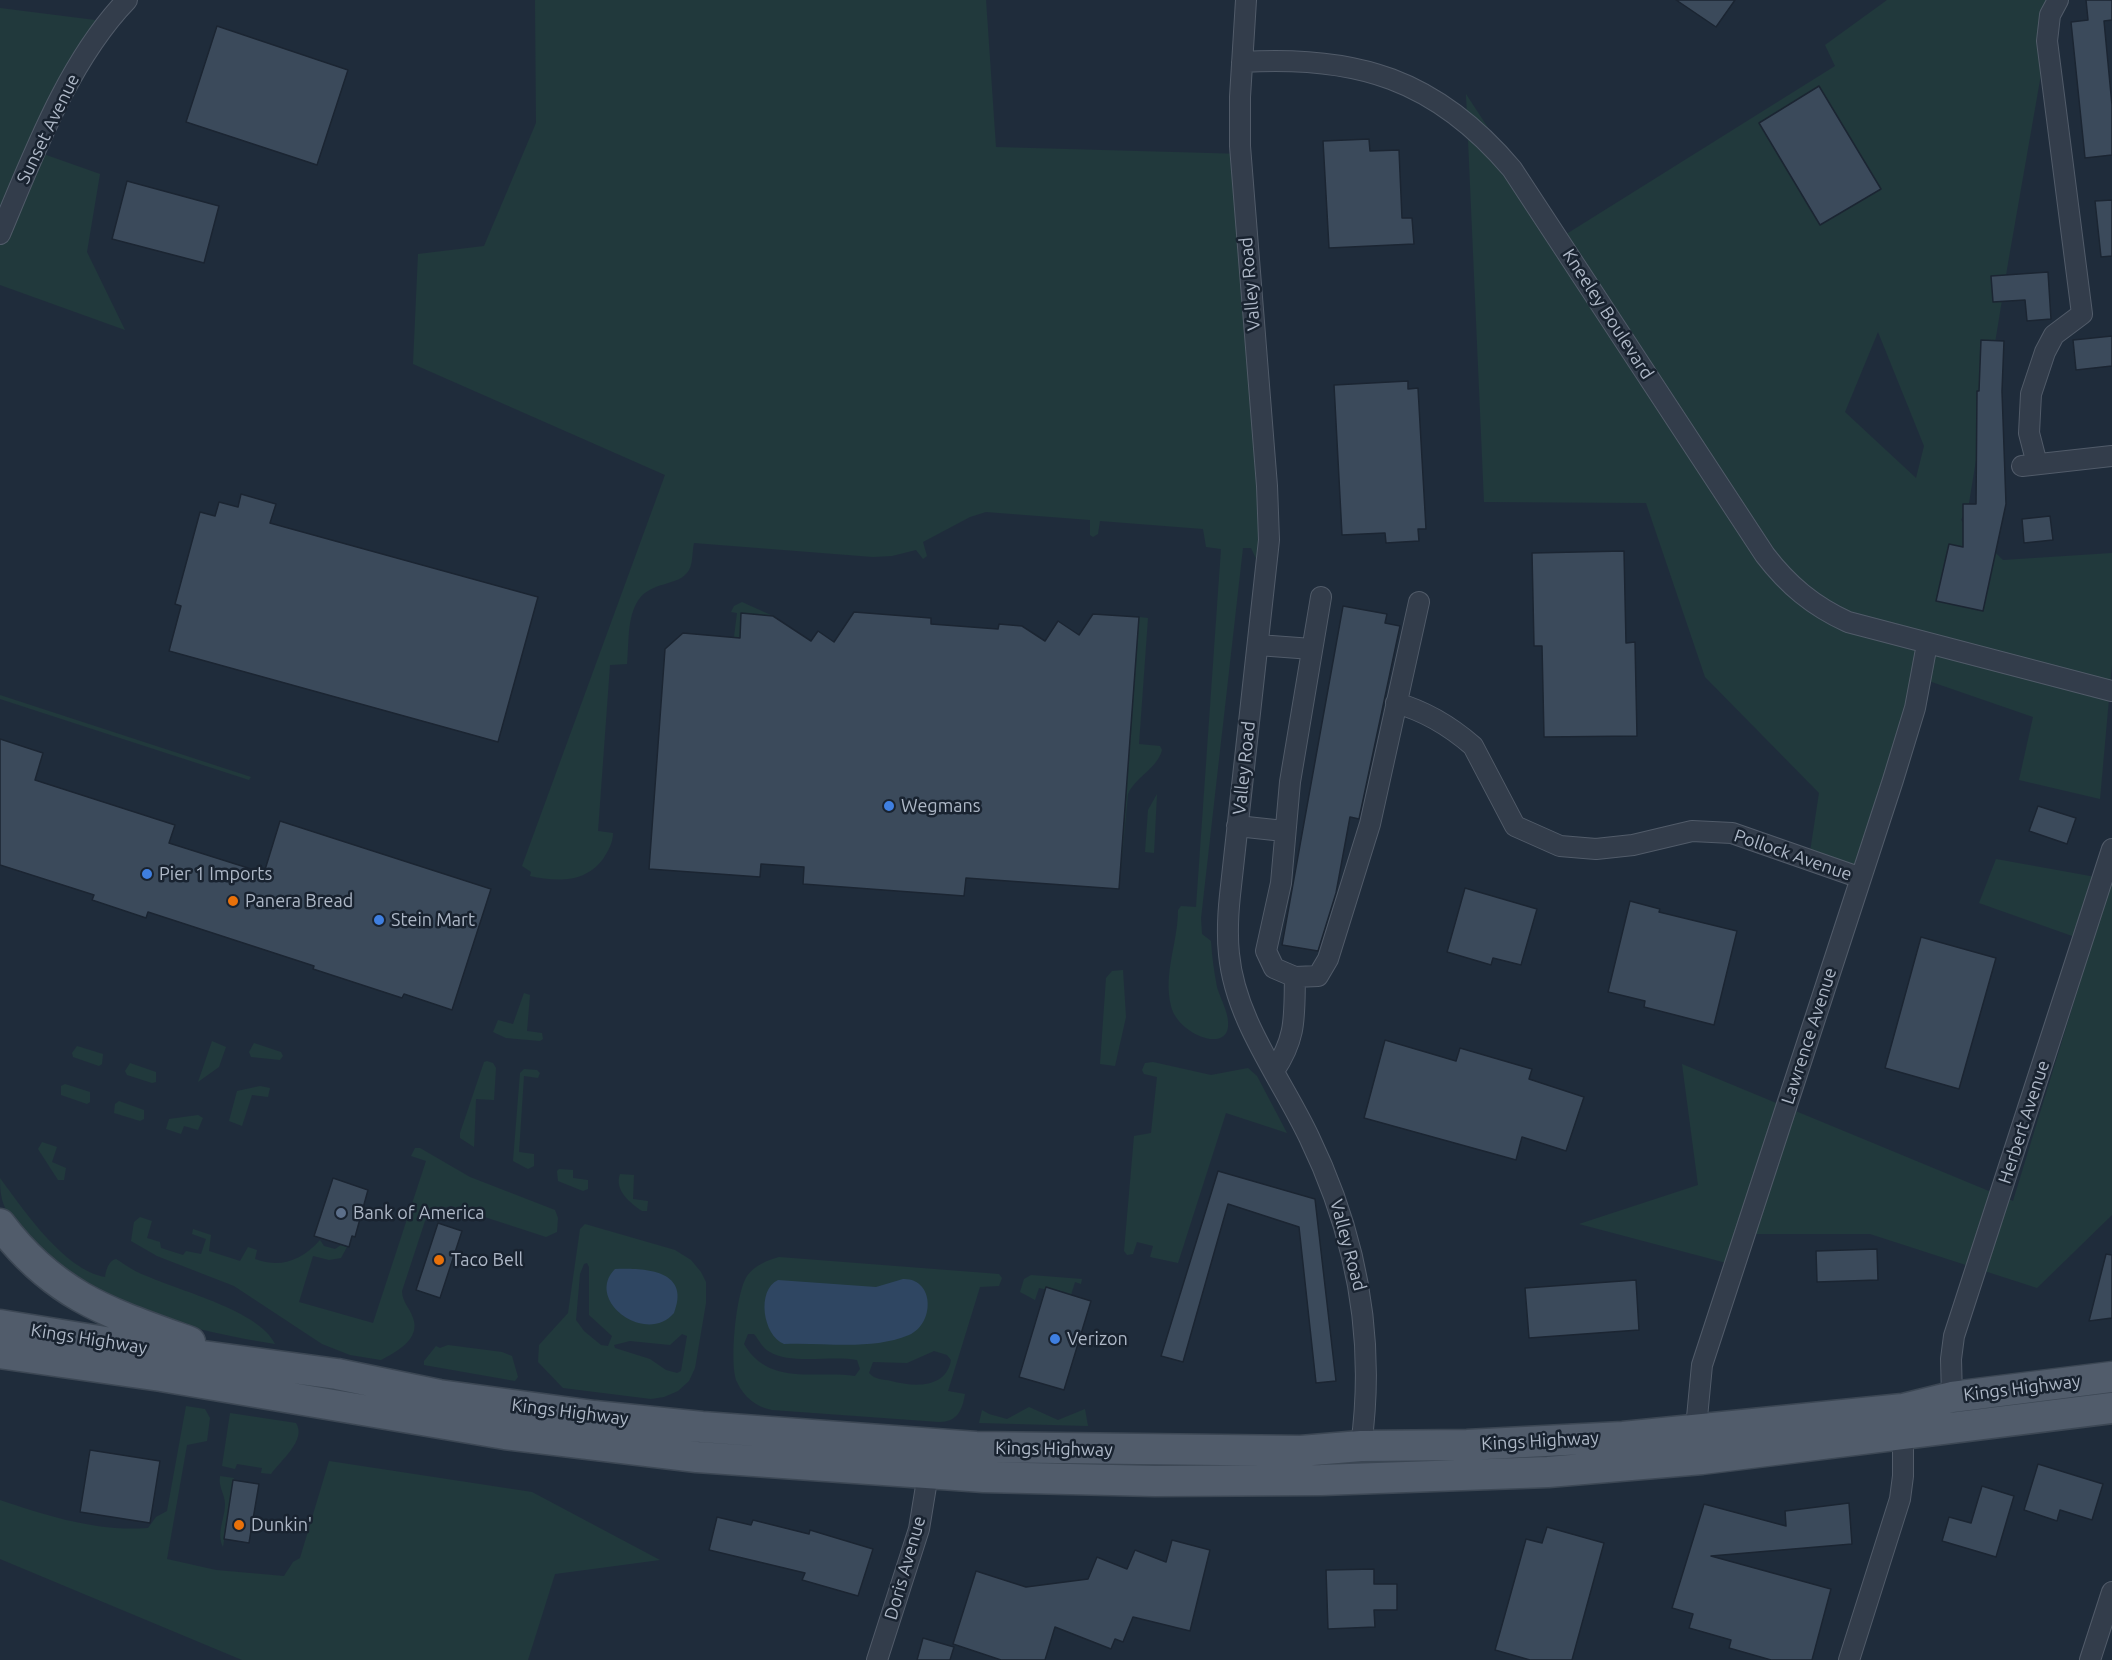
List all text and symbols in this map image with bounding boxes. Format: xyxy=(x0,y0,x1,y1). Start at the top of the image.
street label: Sunset Avenue xyxy=(12,71,84,187)
street label: Valley Road xyxy=(1235,236,1265,332)
street label: Kneeley Boulevard xyxy=(1558,245,1658,383)
street label: Valley Road xyxy=(1228,720,1260,816)
place label: Wegmans xyxy=(901,795,981,817)
marker: Wegmans xyxy=(882,799,896,813)
street label: Pollock Avenue xyxy=(1731,825,1855,885)
place label: Pier 1 Imports xyxy=(159,863,272,885)
marker: Pier 1 Imports xyxy=(140,867,154,881)
place label: Panera Bread xyxy=(245,890,353,912)
marker: Panera Bread xyxy=(226,894,240,908)
place label: Stein Mart xyxy=(391,909,475,931)
marker: Stein Mart xyxy=(372,913,386,927)
street label: Lawrence Avenue xyxy=(1777,965,1841,1107)
street label: Herbert Avenue xyxy=(1994,1058,2054,1186)
street label: Valley Road xyxy=(1325,1197,1371,1293)
place label: Bank of America xyxy=(353,1202,485,1224)
marker: Bank of America xyxy=(334,1206,348,1220)
place label: Taco Bell xyxy=(451,1249,523,1271)
marker: Taco Bell xyxy=(432,1253,446,1267)
street label: Kings Highway xyxy=(29,1319,149,1359)
place label: Verizon xyxy=(1067,1328,1128,1350)
marker: Verizon xyxy=(1048,1332,1062,1346)
street label: Kings Highway xyxy=(1962,1370,2082,1406)
street label: Kings Highway xyxy=(510,1394,630,1430)
street label: Kings Highway xyxy=(1481,1427,1599,1455)
street label: Kings Highway xyxy=(995,1437,1113,1461)
place label: Dunkin' xyxy=(251,1514,312,1536)
street label: Doris Avenue xyxy=(880,1514,930,1622)
marker: Dunkin' xyxy=(232,1518,246,1532)

